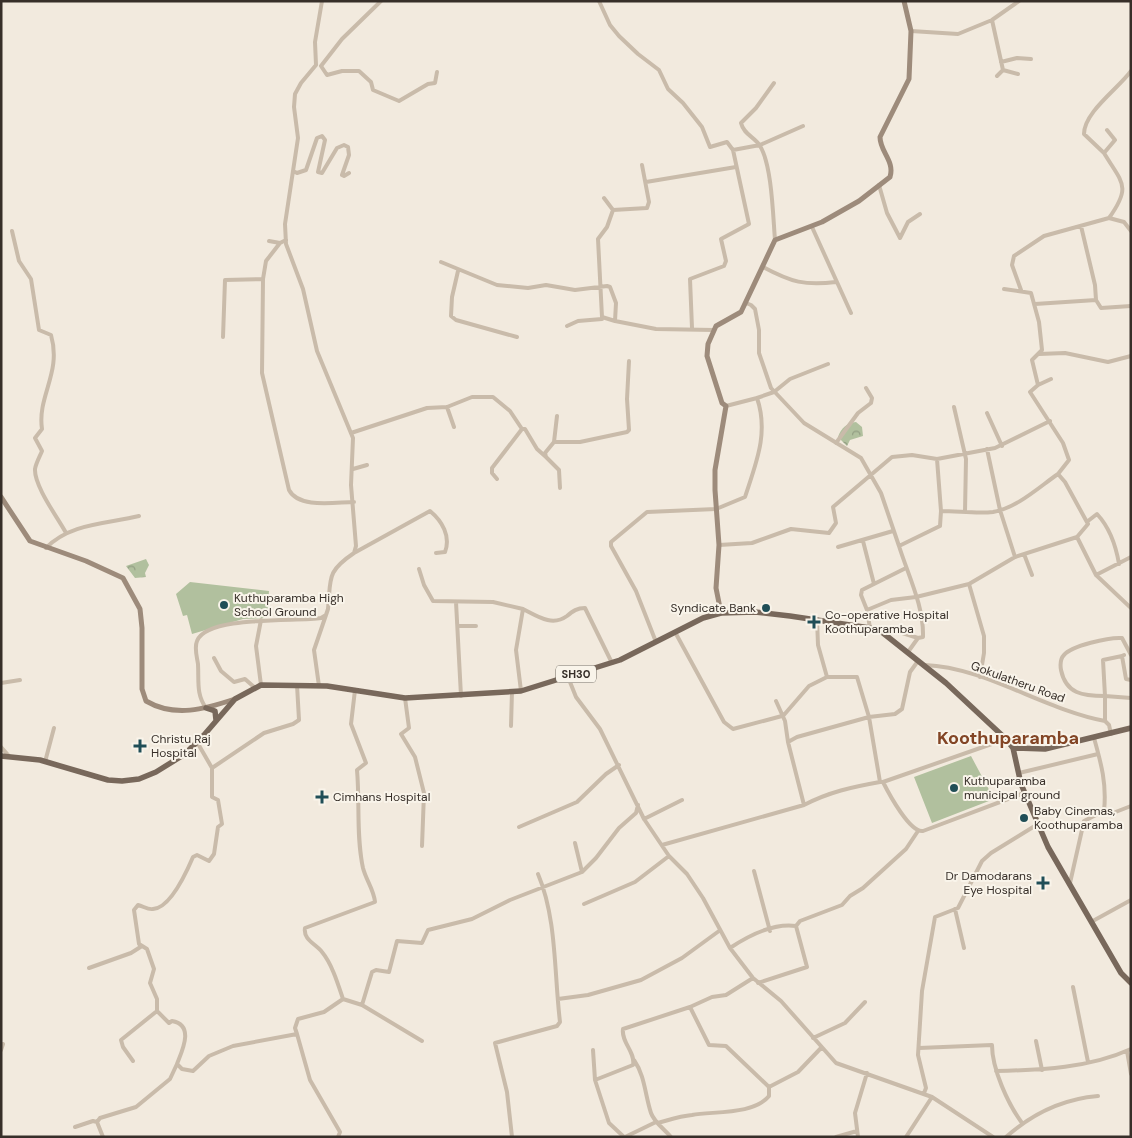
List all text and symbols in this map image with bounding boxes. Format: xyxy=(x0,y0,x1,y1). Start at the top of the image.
place label: Kuthuparamba High School Ground xyxy=(234,590,344,620)
marker: Kuthuparamba High School Ground xyxy=(218,599,230,611)
place label: Syndicate Bank xyxy=(671,600,756,616)
marker: Syndicate Bank xyxy=(760,602,772,614)
place label: Co-operative Hospital Koothuparamba xyxy=(825,607,949,637)
marker: Co-operative Hospital Koothuparamba xyxy=(807,615,821,629)
street label: Gokulatheru Road xyxy=(969,658,1067,706)
road number: SH30 xyxy=(556,666,596,682)
district label: Koothuparamba xyxy=(937,726,1079,750)
place label: Christu Raj Hospital xyxy=(151,731,211,761)
marker: Christu Raj Hospital xyxy=(133,739,147,753)
place label: Kuthuparamba municipal ground xyxy=(964,773,1060,803)
marker: Kuthuparamba municipal ground xyxy=(948,782,960,794)
place label: Cimhans Hospital xyxy=(333,789,430,805)
marker: Cimhans Hospital xyxy=(315,790,329,804)
place label: Baby Cinemas, Koothuparamba xyxy=(1034,803,1123,833)
marker: Baby Cinemas, Koothuparamba xyxy=(1018,812,1030,824)
place label: Dr Damodarans Eye Hospital xyxy=(946,868,1032,898)
marker: Dr Damodarans Eye Hospital xyxy=(1036,876,1050,890)

